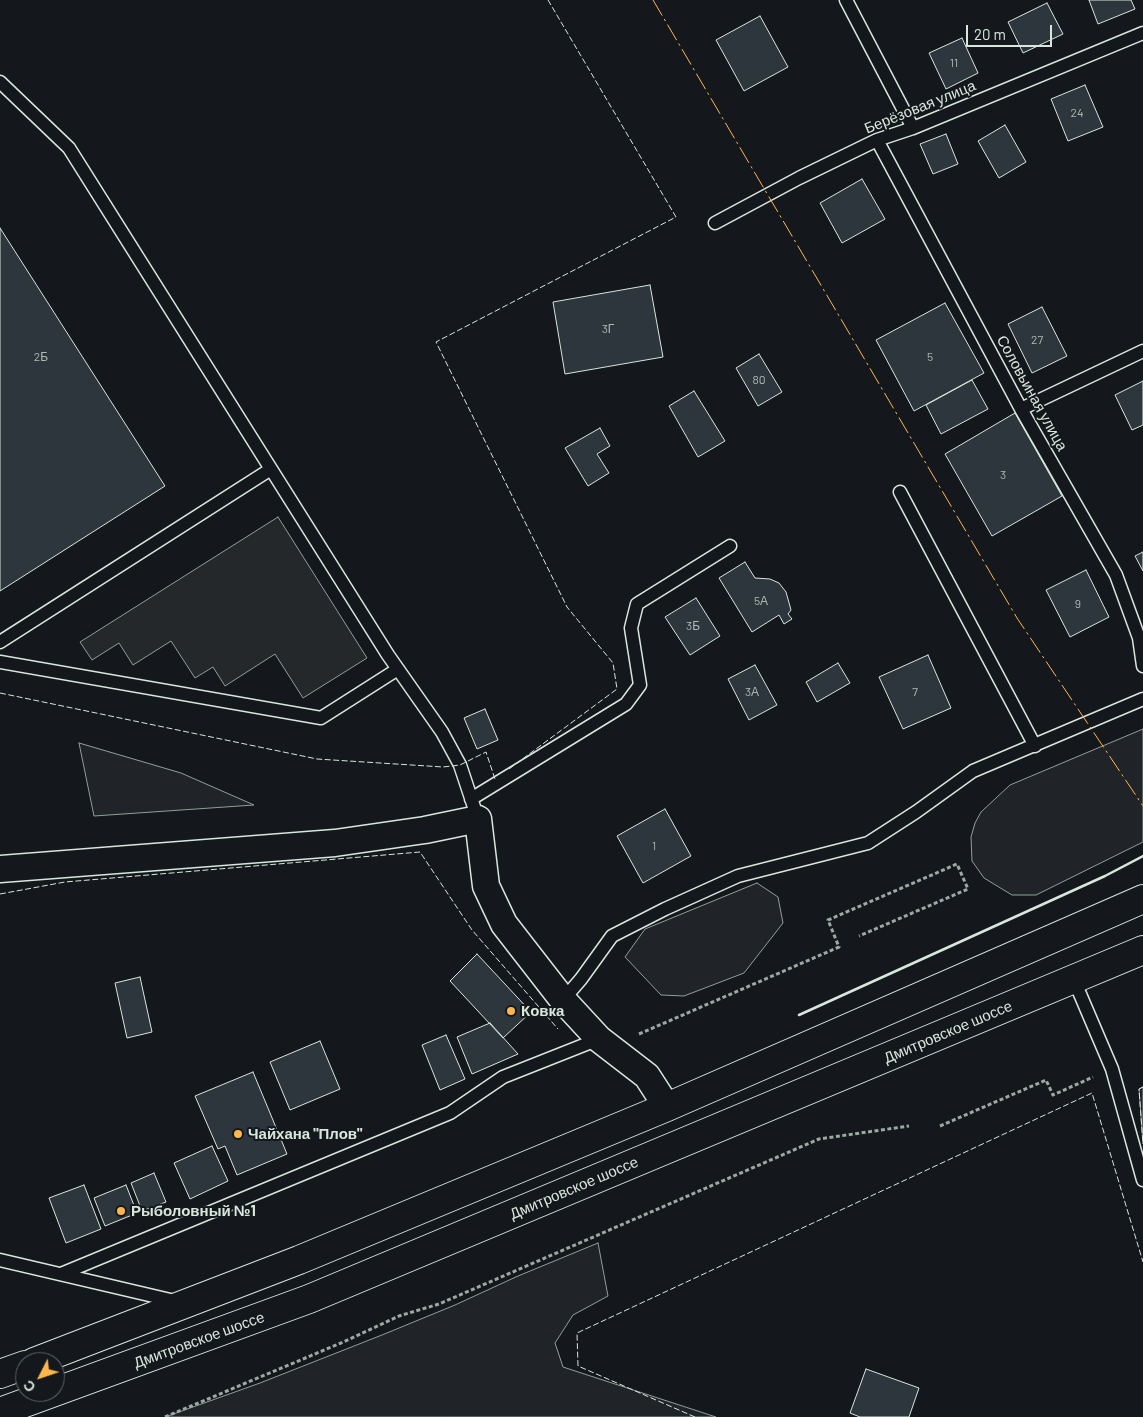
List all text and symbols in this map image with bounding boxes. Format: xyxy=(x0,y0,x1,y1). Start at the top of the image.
scale bar xyxy=(968,15,1054,47)
text: 20 m xyxy=(974,25,1006,43)
house number: 11 xyxy=(950,56,958,70)
street label: Берёзовая улица xyxy=(862,76,978,138)
house number: 24 xyxy=(1070,106,1084,120)
house number: 3Г xyxy=(602,322,614,336)
street label: Соловьиная улица xyxy=(993,332,1071,454)
house number: 27 xyxy=(1031,333,1043,347)
house number: 2Б xyxy=(34,350,48,364)
house number: 5 xyxy=(927,350,933,364)
house number: 80 xyxy=(752,373,766,387)
house number: 3 xyxy=(1000,468,1006,482)
house number: 5А xyxy=(754,594,768,608)
house number: 9 xyxy=(1075,597,1081,611)
house number: 3Б xyxy=(686,619,700,633)
house number: 3А xyxy=(745,685,759,699)
house number: 7 xyxy=(912,685,918,699)
house number: 1 xyxy=(652,839,656,853)
street label: Дмитровское шоссе xyxy=(881,997,1015,1067)
place label: Ковка xyxy=(521,1002,564,1020)
marker: Ковка xyxy=(505,1005,517,1017)
place label: Чайхана "Плов" xyxy=(248,1125,362,1143)
marker: Чайхана "Плов" xyxy=(232,1128,244,1140)
street label: Дмитровское шоссе xyxy=(507,1153,641,1223)
place label: Рыболовный №1 xyxy=(131,1202,256,1220)
marker: Рыболовный №1 xyxy=(115,1205,127,1217)
street label: Дмитровское шоссе xyxy=(131,1308,267,1372)
north arrow xyxy=(15,1352,65,1402)
text: С xyxy=(19,1377,39,1396)

